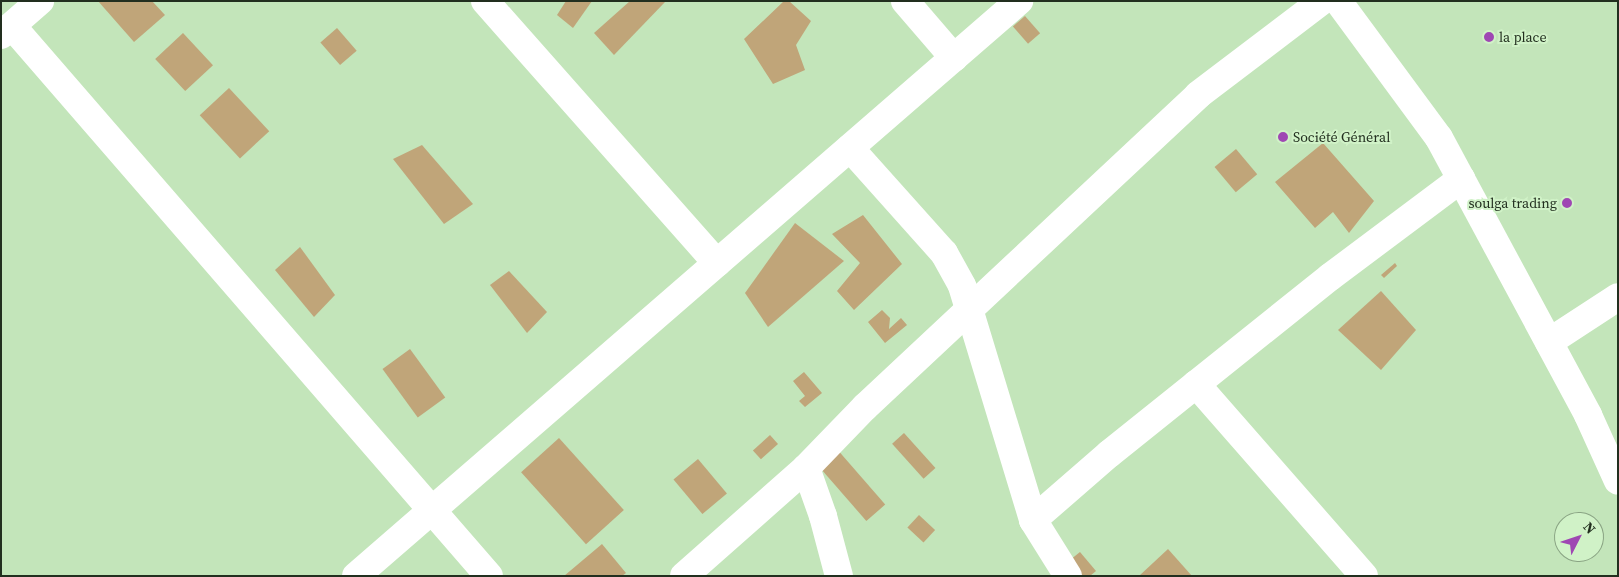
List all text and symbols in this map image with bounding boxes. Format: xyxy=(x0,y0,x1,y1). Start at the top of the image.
place label: la place xyxy=(1499,29,1547,45)
marker: la place xyxy=(1483,31,1495,43)
place label: Société Général xyxy=(1293,129,1390,145)
marker: Société Général xyxy=(1277,131,1289,143)
place label: soulga trading xyxy=(1469,195,1557,211)
marker: soulga trading xyxy=(1561,197,1573,209)
north arrow xyxy=(1554,512,1604,562)
text: N xyxy=(1579,517,1600,538)

